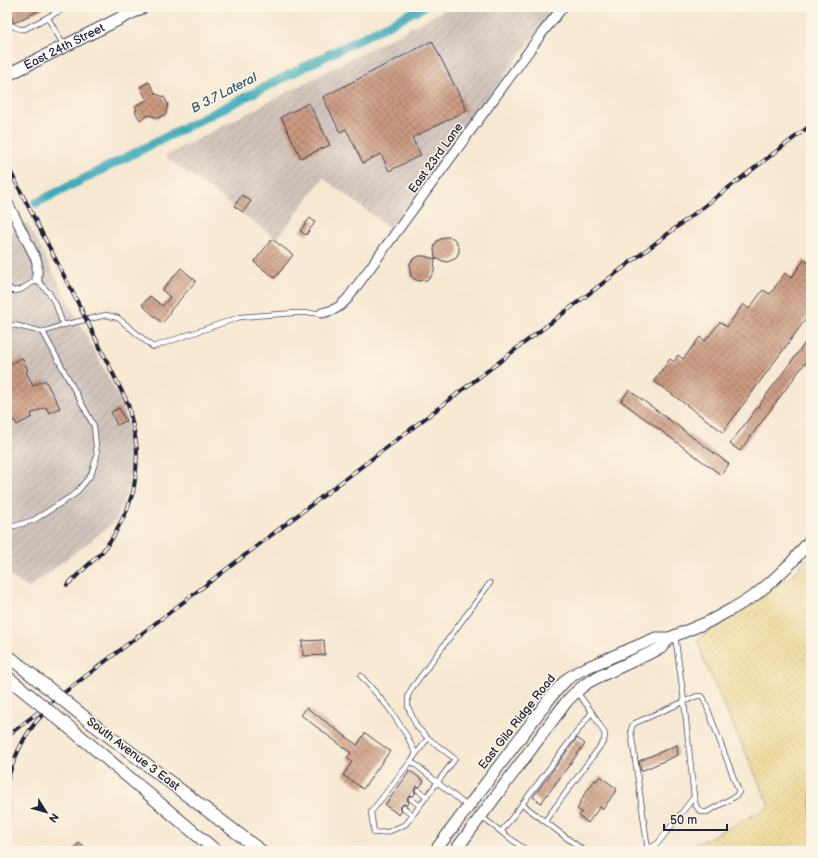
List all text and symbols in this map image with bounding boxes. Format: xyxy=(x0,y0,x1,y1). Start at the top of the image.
street label: East 24th Street xyxy=(21,20,107,73)
water label: B 3.7 Lateral xyxy=(188,69,261,116)
street label: East 23rd Lane xyxy=(405,120,467,196)
street label: East Gila Ridge Road xyxy=(475,671,559,773)
street label: South Avenue 3 East xyxy=(83,714,183,794)
north arrow xyxy=(26,792,66,832)
scale bar xyxy=(664,806,727,832)
text: N xyxy=(46,811,61,825)
text: 50 m xyxy=(670,813,697,828)

